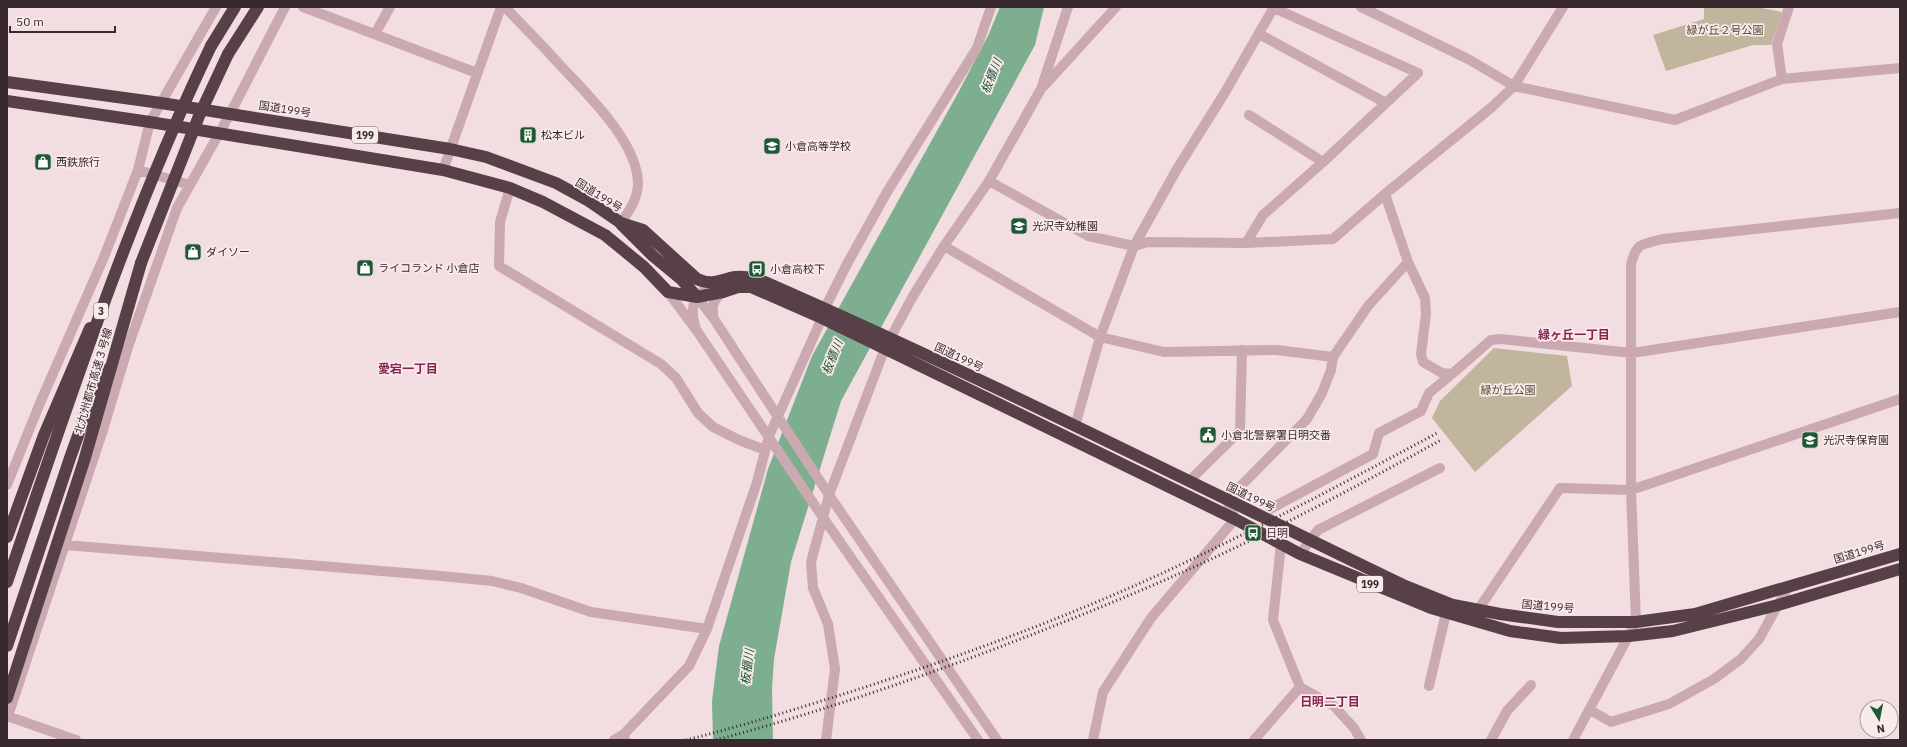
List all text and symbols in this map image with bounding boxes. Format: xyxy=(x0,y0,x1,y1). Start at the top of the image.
scale bar xyxy=(10,8,115,34)
text: 50 m xyxy=(16,14,44,29)
park label: 緑が丘２号公園 xyxy=(1687,23,1764,37)
water label: 板櫃川 xyxy=(977,55,1005,96)
street label: 国道199号 xyxy=(258,98,312,120)
building icon: 松本ビル xyxy=(518,125,538,145)
road number: 199 xyxy=(352,127,378,143)
place label: 松本ビル xyxy=(541,128,585,142)
school or university icon: 小倉高等学校 xyxy=(762,136,782,156)
place label: 小倉高等学校 xyxy=(785,139,851,153)
shop icon: 西鉄旅行 xyxy=(33,152,53,172)
place label: 西鉄旅行 xyxy=(56,155,100,169)
street label: 国道199号 xyxy=(573,175,625,215)
school or university icon: 光沢寺幼稚園 xyxy=(1009,216,1029,236)
place label: 光沢寺幼稚園 xyxy=(1032,219,1098,233)
shop icon: ダイソー xyxy=(183,242,203,262)
place label: ダイソー xyxy=(206,245,250,259)
shop icon: ライコランド 小倉店 xyxy=(355,258,375,278)
bus stop icon: 小倉高校下 xyxy=(747,259,767,279)
place label: ライコランド 小倉店 xyxy=(378,261,480,275)
place label: 小倉高校下 xyxy=(770,262,825,276)
road number: 3 xyxy=(94,303,108,319)
street label: 北九州都市高速３号線 xyxy=(71,326,115,436)
district label: 緑ヶ丘一丁目 xyxy=(1538,327,1610,342)
water label: 板櫃川 xyxy=(818,336,846,377)
street label: 国道199号 xyxy=(932,339,986,375)
district label: 愛宕一丁目 xyxy=(378,361,438,376)
park label: 緑が丘公園 xyxy=(1481,383,1536,397)
public building icon: 小倉北警察署日明交番 xyxy=(1198,425,1218,445)
place label: 小倉北警察署日明交番 xyxy=(1221,428,1331,442)
school or university icon: 光沢寺保育園 xyxy=(1800,430,1820,450)
place label: 光沢寺保育園 xyxy=(1823,433,1889,447)
street label: 国道199号 xyxy=(1224,479,1278,515)
bus stop icon: 日明 xyxy=(1243,523,1263,543)
place label: 日明 xyxy=(1266,526,1288,540)
street label: 国道199号 xyxy=(1832,538,1886,566)
road number: 199 xyxy=(1357,576,1383,592)
street label: 国道199号 xyxy=(1521,597,1575,615)
water label: 板櫃川 xyxy=(737,646,757,686)
district label: 日明二丁目 xyxy=(1300,694,1360,709)
north arrow xyxy=(1859,699,1899,739)
text: N xyxy=(1876,721,1886,736)

